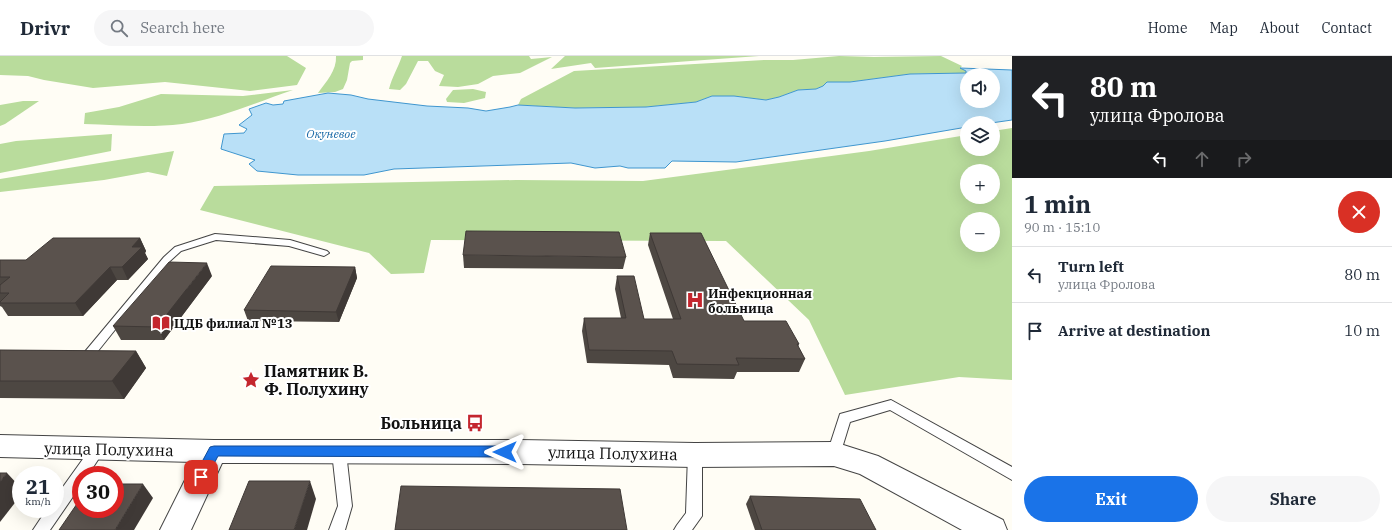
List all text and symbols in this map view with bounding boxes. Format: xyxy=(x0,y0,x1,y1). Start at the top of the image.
search box xyxy=(94,10,374,46)
text: Drivr xyxy=(20,16,70,40)
icon: search xyxy=(108,17,130,39)
text: Search here xyxy=(140,18,225,37)
text: Home xyxy=(1148,19,1187,37)
text: Map xyxy=(1209,19,1238,37)
text: About xyxy=(1260,19,1299,37)
text: Contact xyxy=(1321,19,1372,37)
map controls xyxy=(960,68,1000,252)
button: sound xyxy=(960,68,1000,108)
text: 80 m xyxy=(1090,68,1157,105)
icon: left xyxy=(1024,72,1076,124)
text: улица Фролова xyxy=(1090,104,1225,127)
button: layers xyxy=(960,116,1000,156)
water label: Окуневое xyxy=(306,126,356,141)
icon: left xyxy=(1149,148,1171,170)
icon: ahead xyxy=(1191,148,1213,170)
icon: right xyxy=(1233,148,1255,170)
button: + xyxy=(960,164,1000,204)
text: 1 min xyxy=(1024,188,1091,220)
button: close xyxy=(1338,191,1380,233)
button: − xyxy=(960,212,1000,252)
text: 90 m · 15:10 xyxy=(1024,219,1100,236)
text: Turn left xyxy=(1058,257,1124,276)
icon: left xyxy=(1024,264,1046,286)
text: 80 m xyxy=(1344,265,1380,284)
text: улица Фролова xyxy=(1058,276,1155,293)
place label: Инфекционная больница xyxy=(708,285,812,317)
hospital icon: Инфекционная больница xyxy=(685,290,705,310)
library icon: ЦДБ филиал №13 xyxy=(151,313,171,333)
place label: ЦДБ филиал №13 xyxy=(174,315,293,332)
icon: arrive xyxy=(1024,320,1046,342)
text: Arrive at destination xyxy=(1058,321,1210,340)
text: 10 m xyxy=(1344,321,1380,340)
place label: Памятник В. Ф. Полухину xyxy=(264,361,370,399)
place icon: Памятник В. Ф. Полухину xyxy=(241,370,261,390)
place label: Больница xyxy=(380,413,462,433)
bus stop icon: Больница xyxy=(465,413,485,433)
position arrow xyxy=(484,431,526,473)
street label: улица Полухина xyxy=(44,438,174,460)
street label: улица Полухина xyxy=(548,442,678,464)
pin xyxy=(184,460,218,494)
speed limit sign: 30 xyxy=(72,466,124,518)
icon: arrive xyxy=(190,466,212,488)
text: 21 xyxy=(26,473,50,500)
button: Exit xyxy=(1024,476,1198,522)
button: Share xyxy=(1206,476,1380,522)
text: km/h xyxy=(25,495,51,508)

